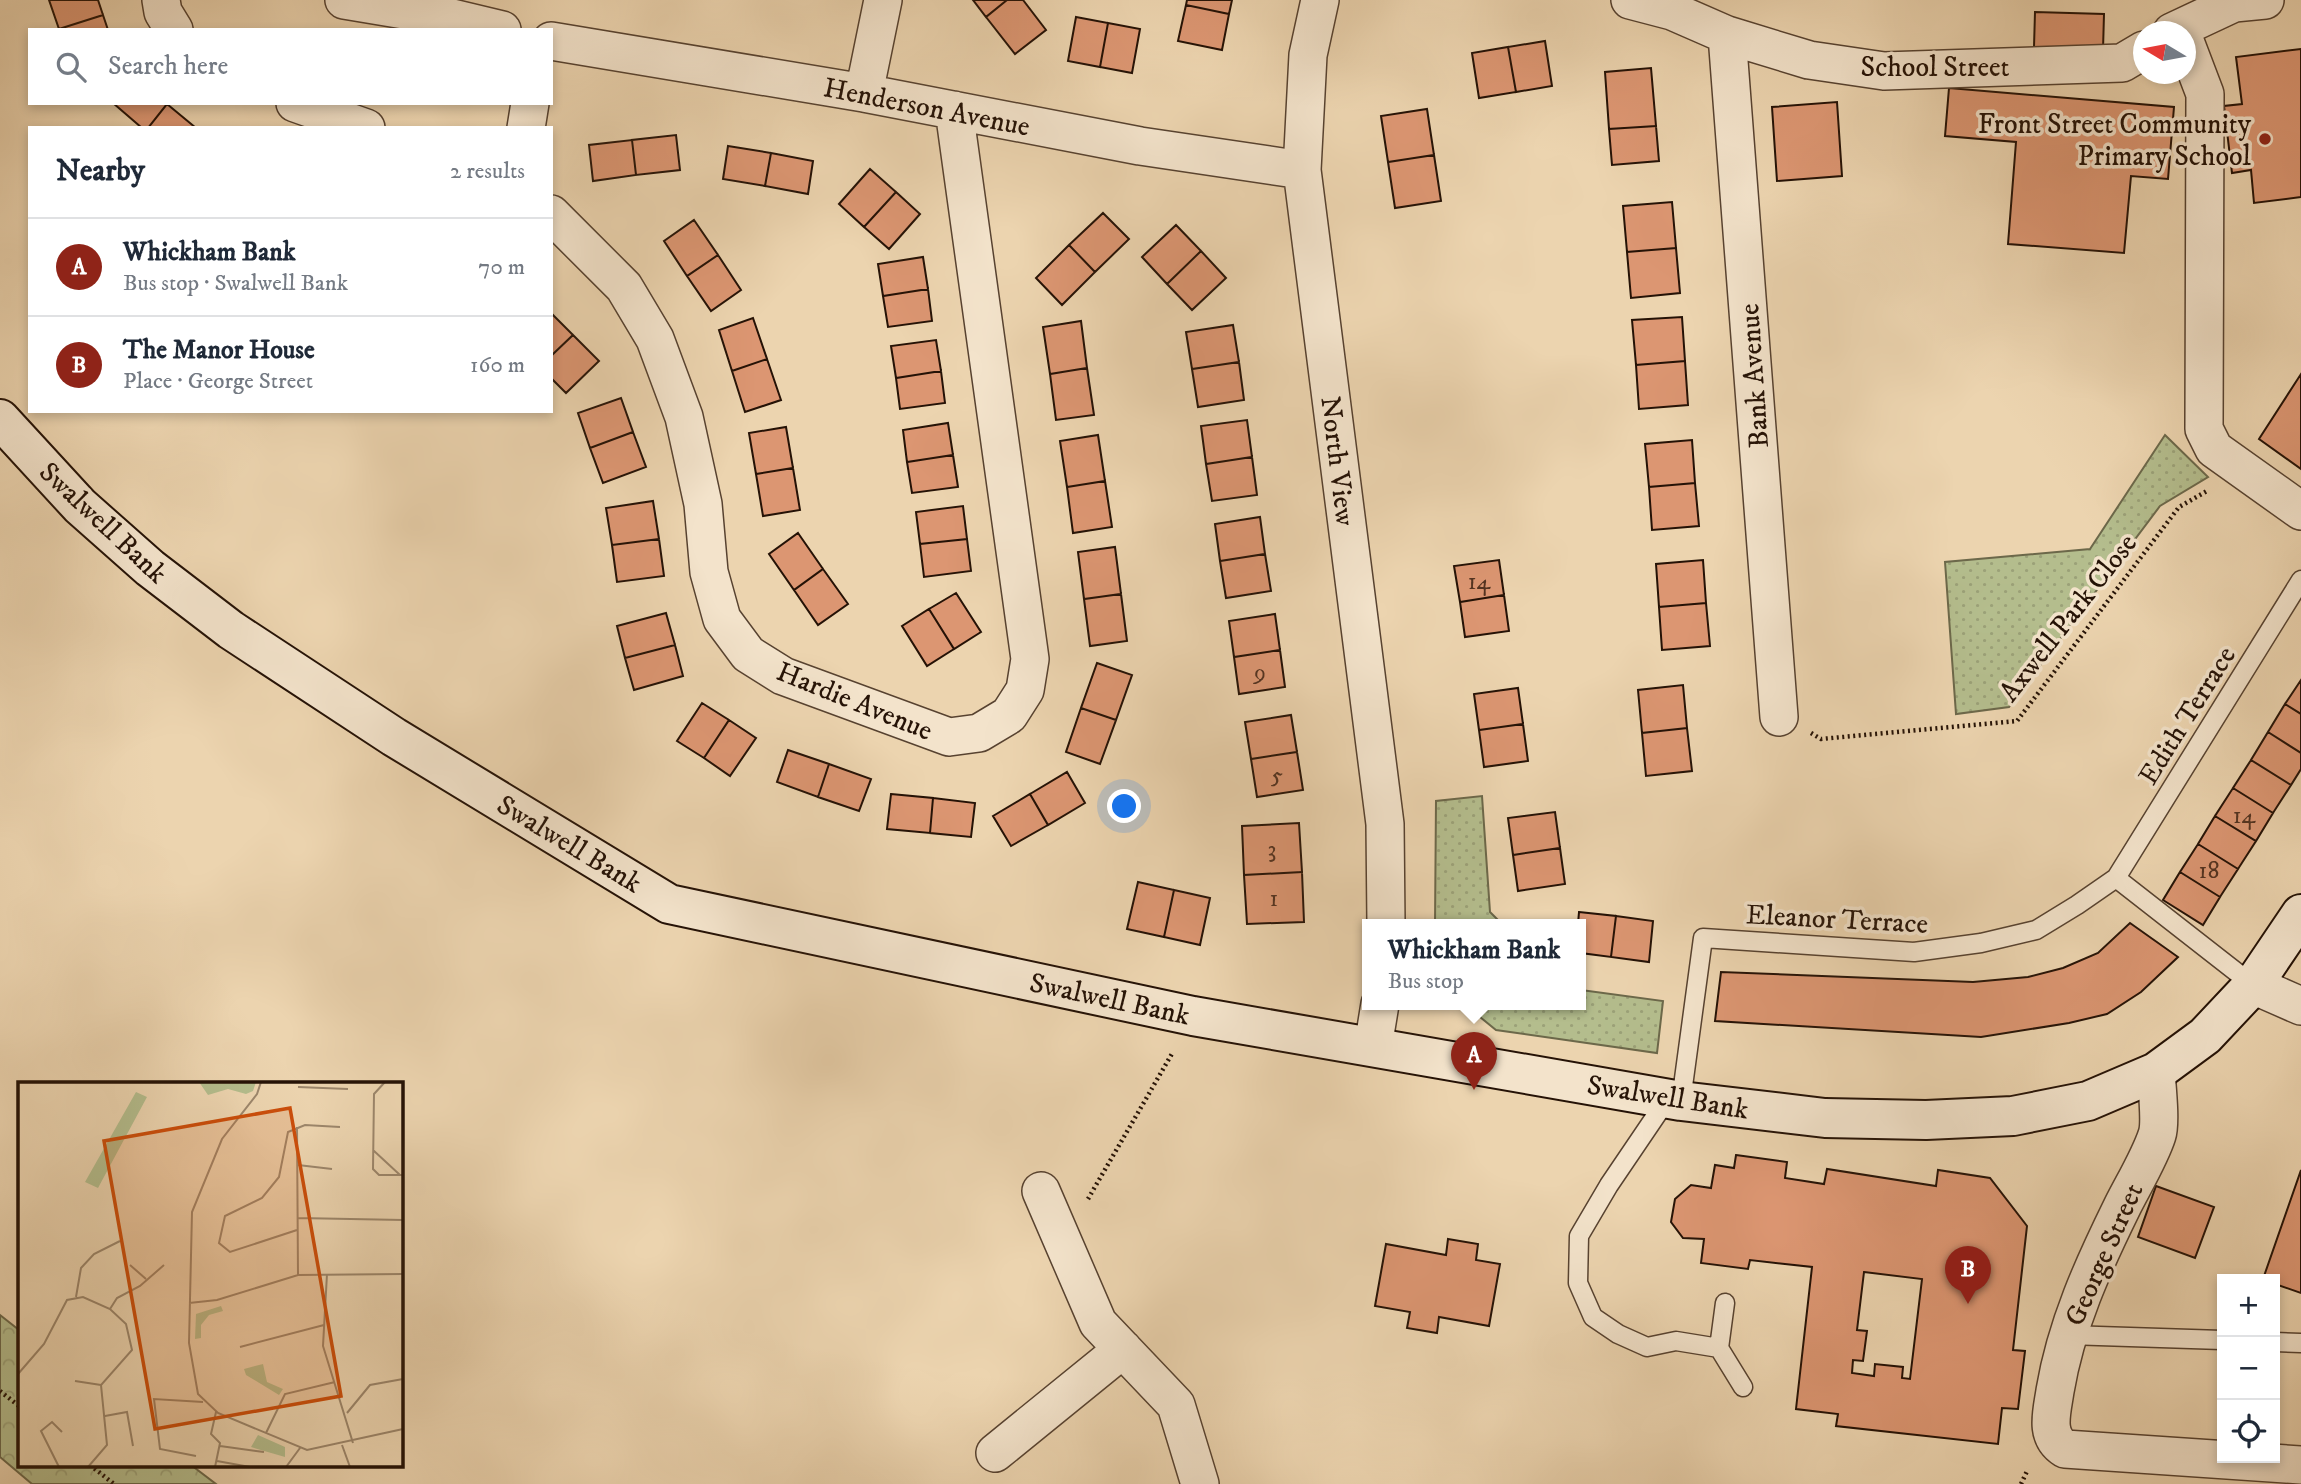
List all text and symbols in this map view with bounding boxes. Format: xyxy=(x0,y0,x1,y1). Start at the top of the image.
north arrow xyxy=(2133,21,2196,84)
search box xyxy=(28,28,553,105)
icon: search xyxy=(52,48,90,86)
text: Search here xyxy=(108,50,228,83)
street label: School Street xyxy=(1860,50,2010,85)
street label: Henderson Avenue xyxy=(821,70,1033,145)
place label: Front Street Community Primary School xyxy=(1978,107,2252,174)
marker: Front Street Community Primary School xyxy=(2257,131,2273,147)
text: Nearby xyxy=(56,153,145,190)
text: 2 results xyxy=(450,157,525,186)
text: Whickham Bank xyxy=(123,236,296,269)
text: A xyxy=(72,253,86,282)
text: 70 m xyxy=(478,253,525,282)
text: Bus stop · Swalwell Bank xyxy=(123,269,348,298)
street label: Bank Avenue xyxy=(1732,302,1777,449)
text: The Manor House xyxy=(123,334,315,367)
text: B xyxy=(72,351,86,380)
text: 160 m xyxy=(470,351,525,380)
text: Place · George Street xyxy=(123,367,313,396)
street label: North View xyxy=(1312,394,1363,528)
street label: Swalwell Bank xyxy=(31,455,175,591)
street label: Axwell Park Close xyxy=(1992,527,2145,709)
house number: 14 xyxy=(1468,567,1491,597)
street label: Edith Terrace xyxy=(2131,640,2244,792)
street label: Hardie Avenue xyxy=(771,654,938,749)
house number: 9 xyxy=(1253,658,1266,688)
house number: 5 xyxy=(1271,761,1283,791)
street label: Swalwell Bank xyxy=(490,787,648,901)
your location xyxy=(1107,789,1141,823)
house number: 14 xyxy=(2233,801,2256,831)
house number: 3 xyxy=(1268,835,1276,865)
house number: 18 xyxy=(2199,856,2219,886)
house number: 1 xyxy=(1270,884,1278,914)
street label: Eleanor Terrace xyxy=(1745,897,1929,942)
popup xyxy=(1362,919,1586,1010)
text: Whickham Bank xyxy=(1388,934,1560,967)
street label: Swalwell Bank xyxy=(1026,965,1193,1034)
text: Bus stop xyxy=(1388,967,1464,996)
pin: A xyxy=(1451,1032,1497,1090)
street label: Swalwell Bank xyxy=(1585,1067,1751,1128)
inset map xyxy=(18,1082,402,1466)
street label: George Street xyxy=(2057,1178,2151,1331)
pin: B xyxy=(1945,1246,1991,1304)
map controls xyxy=(2217,1274,2280,1463)
button: + xyxy=(2217,1274,2280,1337)
button: − xyxy=(2217,1337,2280,1400)
button: locate xyxy=(2217,1400,2280,1463)

